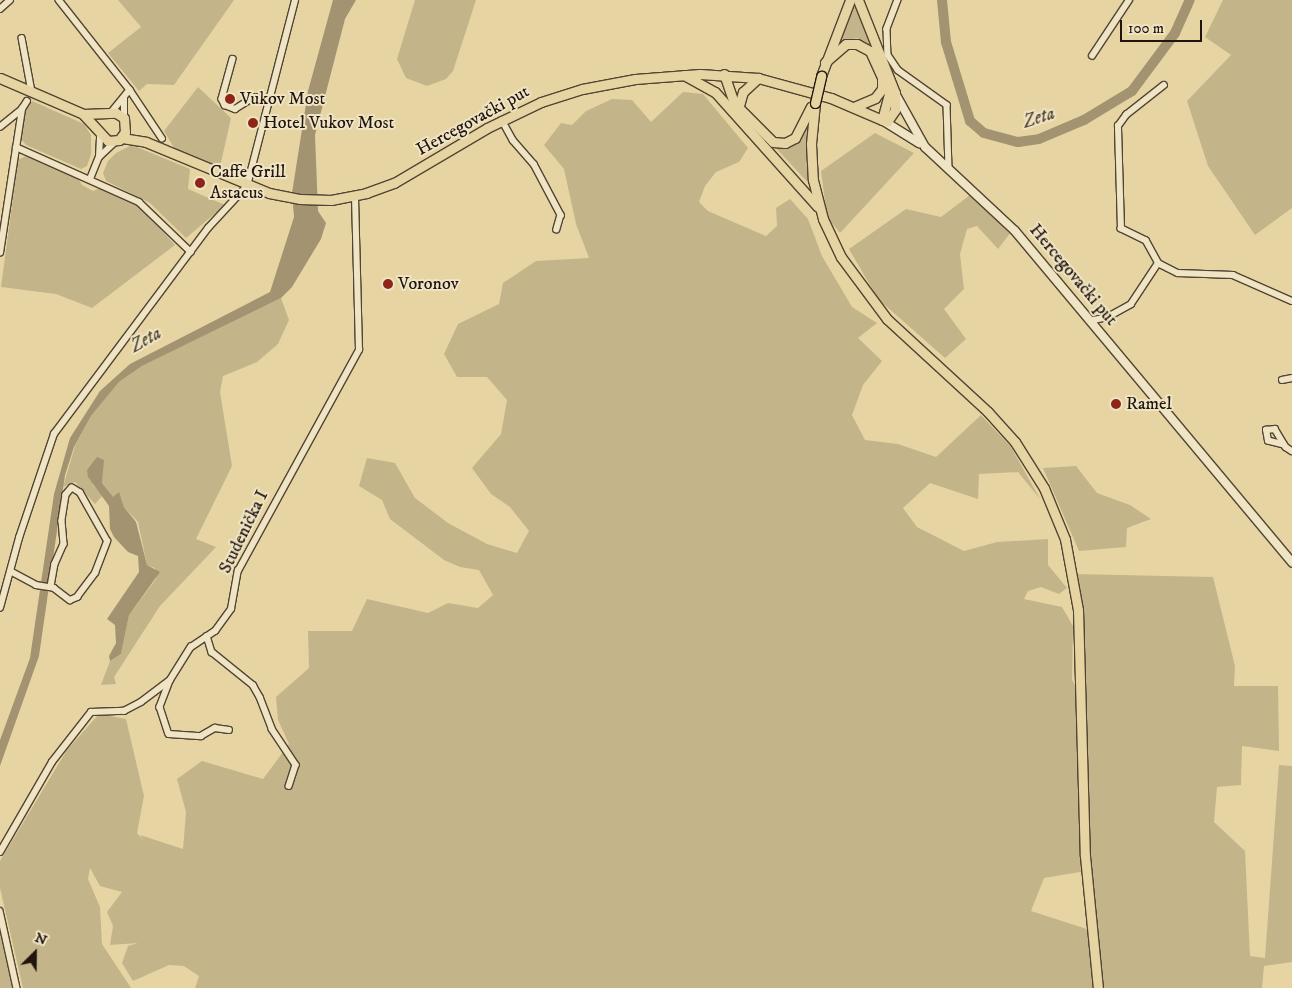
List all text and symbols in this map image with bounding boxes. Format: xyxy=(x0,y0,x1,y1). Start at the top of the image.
scale bar xyxy=(1122,10,1204,42)
text: 100 m xyxy=(1128,19,1164,38)
street label: Hercegovački put xyxy=(413,81,533,161)
place label: Vukov Most xyxy=(240,88,325,110)
marker: Vukov Most xyxy=(224,93,236,105)
water label: Zeta xyxy=(1020,102,1058,134)
place label: Hotel Vukov Most xyxy=(263,112,394,134)
marker: Hotel Vukov Most xyxy=(247,117,259,129)
place label: Caffe Grill Astacus xyxy=(210,162,286,204)
marker: Caffe Grill Astacus xyxy=(194,177,206,189)
street label: Hercegovački put xyxy=(1024,220,1122,330)
place label: Voronov xyxy=(398,273,459,295)
marker: Voronov xyxy=(382,278,394,290)
water label: Zeta xyxy=(126,322,166,358)
place label: Ramel xyxy=(1126,393,1172,415)
marker: Ramel xyxy=(1110,398,1122,410)
street label: Studenička I xyxy=(215,487,273,577)
north arrow xyxy=(10,928,60,978)
text: N xyxy=(32,929,50,950)

